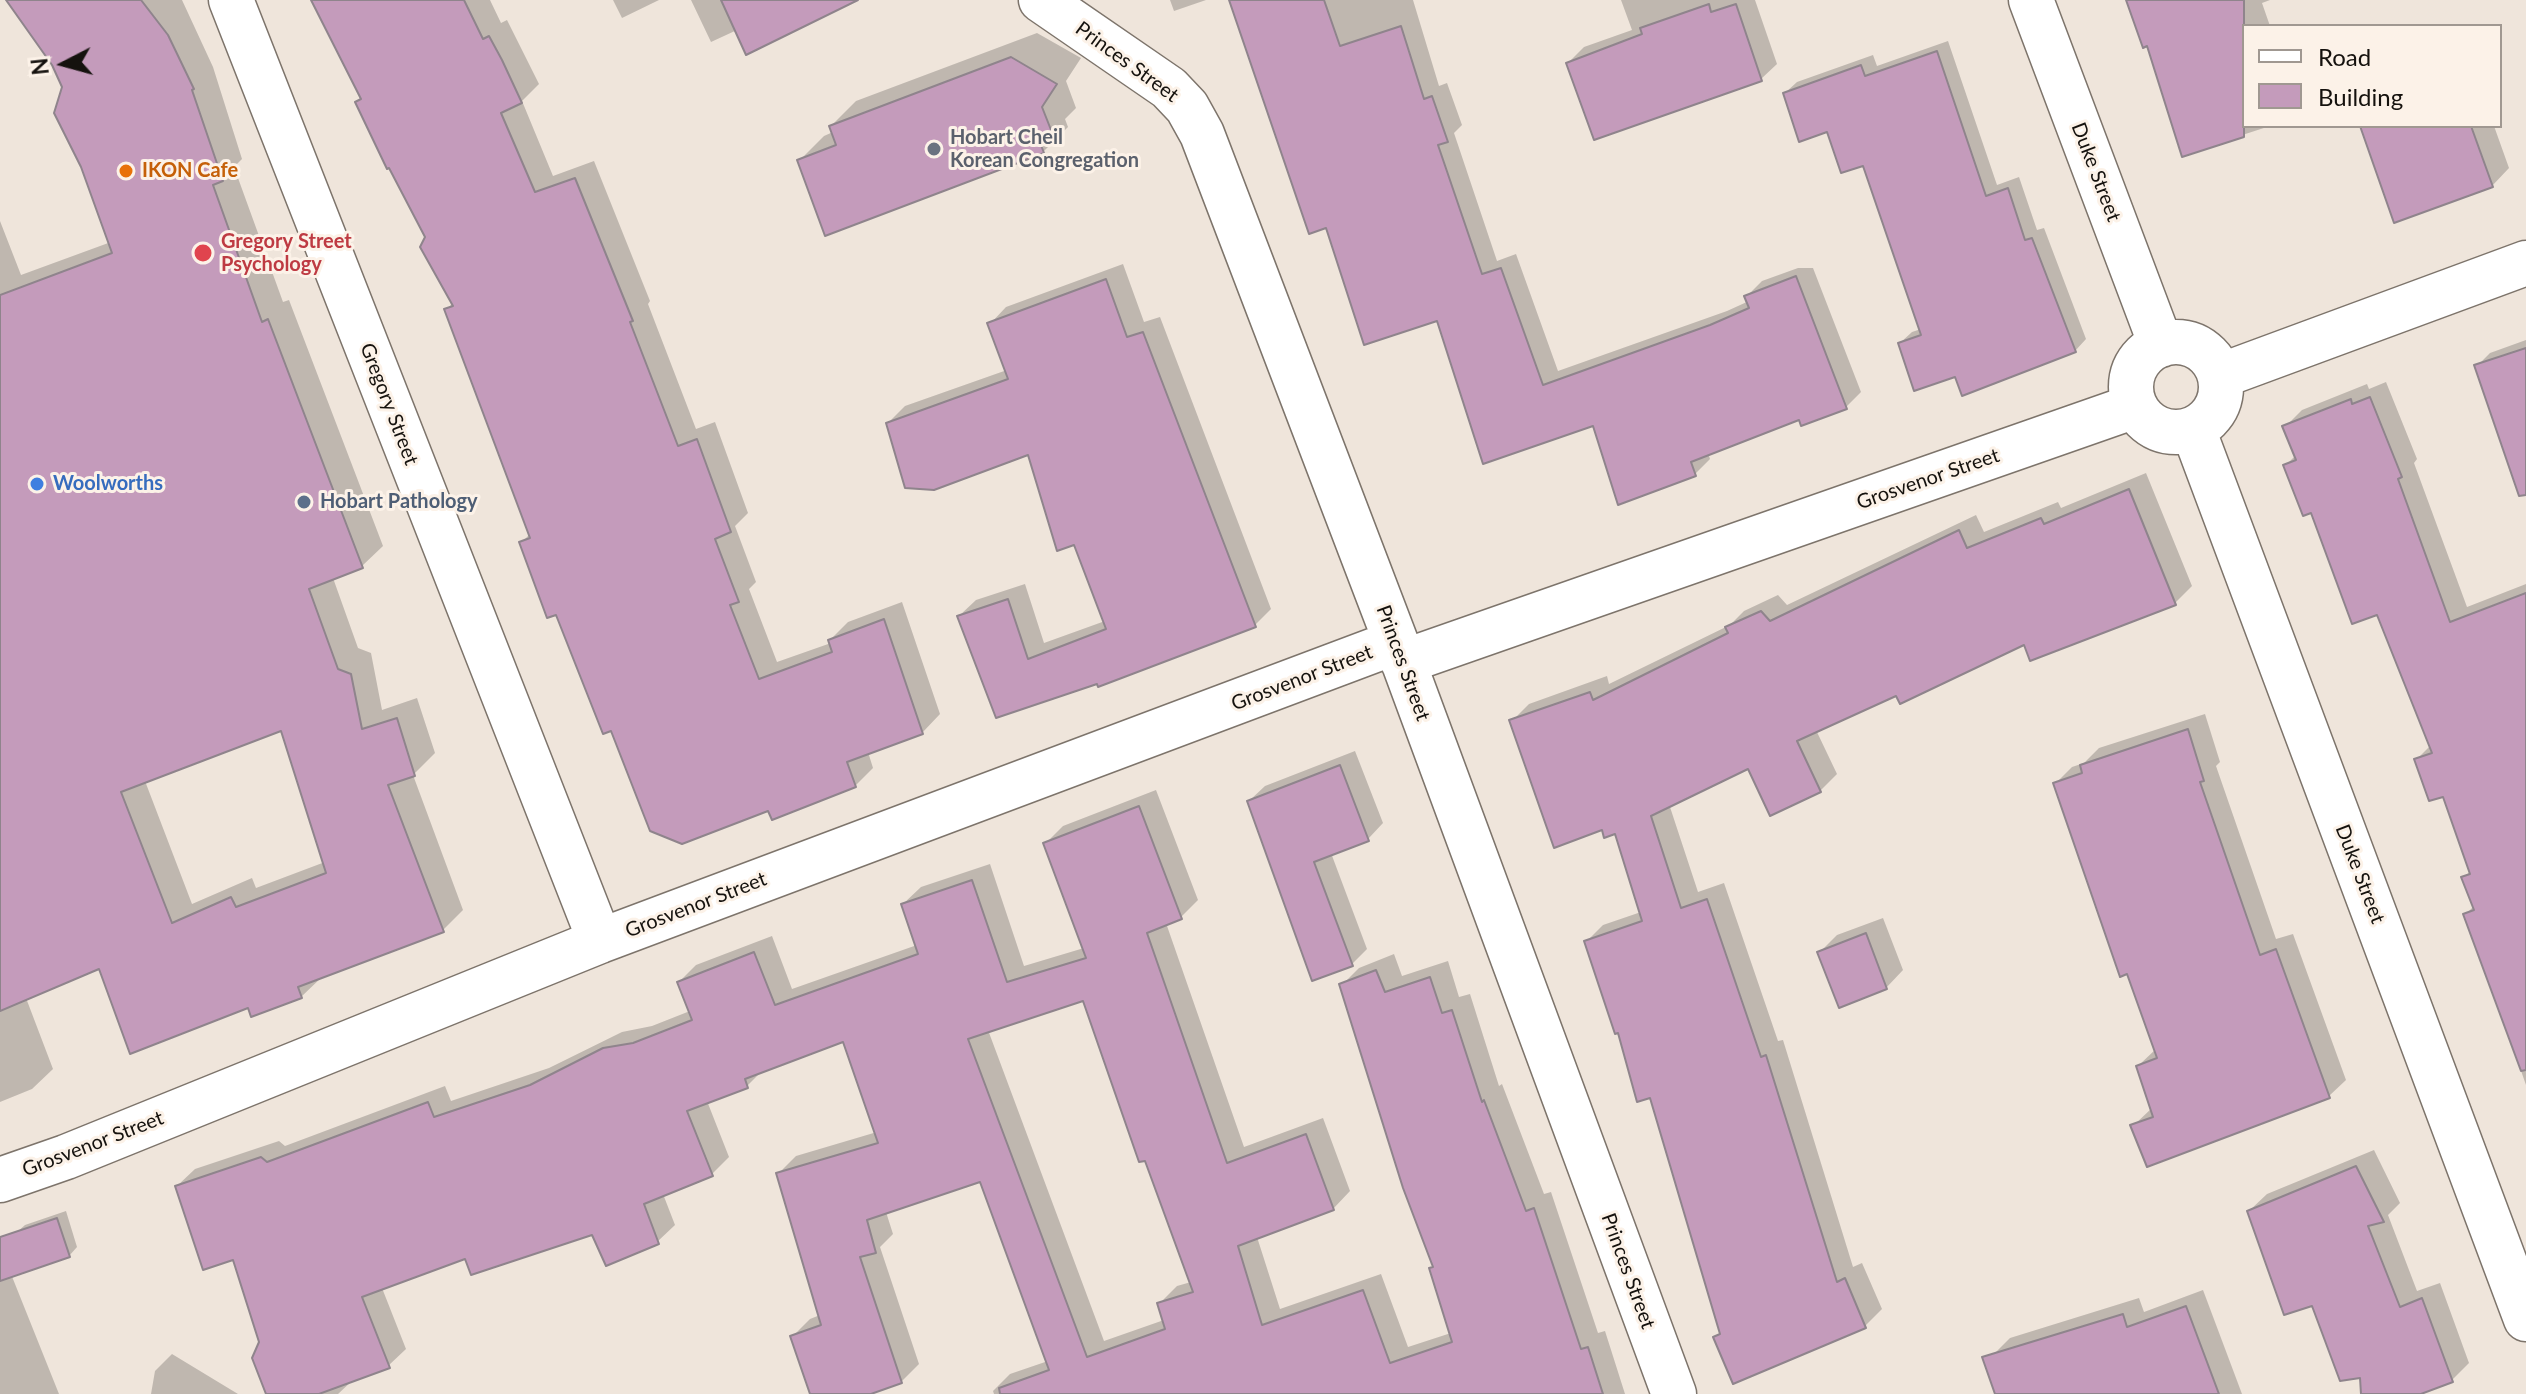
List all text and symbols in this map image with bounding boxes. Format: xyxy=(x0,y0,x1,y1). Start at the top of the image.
street label: Princes Street xyxy=(1071,17,1183,107)
north arrow xyxy=(24,24,104,104)
legend xyxy=(2242,24,2502,128)
text: Road xyxy=(2318,42,2371,71)
text: N xyxy=(25,57,54,76)
text: Building xyxy=(2318,82,2403,111)
street label: Duke Street xyxy=(2066,119,2126,225)
place label: Hobart Cheil Korean Congregation xyxy=(950,126,1139,173)
marker: Hobart Cheil Korean Congregation xyxy=(925,140,943,158)
place label: IKON Cafe xyxy=(142,159,238,183)
marker: IKON Cafe xyxy=(117,162,135,180)
place label: Gregory Street Psychology xyxy=(221,230,352,277)
marker: Gregory Street Psychology xyxy=(192,242,214,264)
street label: Gregory Street xyxy=(355,340,423,468)
street label: Grosvenor Street xyxy=(1853,443,2003,515)
place label: Woolworths xyxy=(53,472,163,496)
marker: Woolworths xyxy=(28,475,46,493)
place label: Hobart Pathology xyxy=(320,490,478,514)
marker: Hobart Pathology xyxy=(295,493,313,511)
street label: Princes Street xyxy=(1371,602,1435,724)
street label: Grosvenor Street xyxy=(1228,640,1376,716)
street label: Duke Street xyxy=(2330,821,2390,927)
street label: Grosvenor Street xyxy=(622,867,770,943)
street label: Grosvenor Street xyxy=(19,1106,167,1182)
street label: Princes Street xyxy=(1596,1210,1660,1332)

